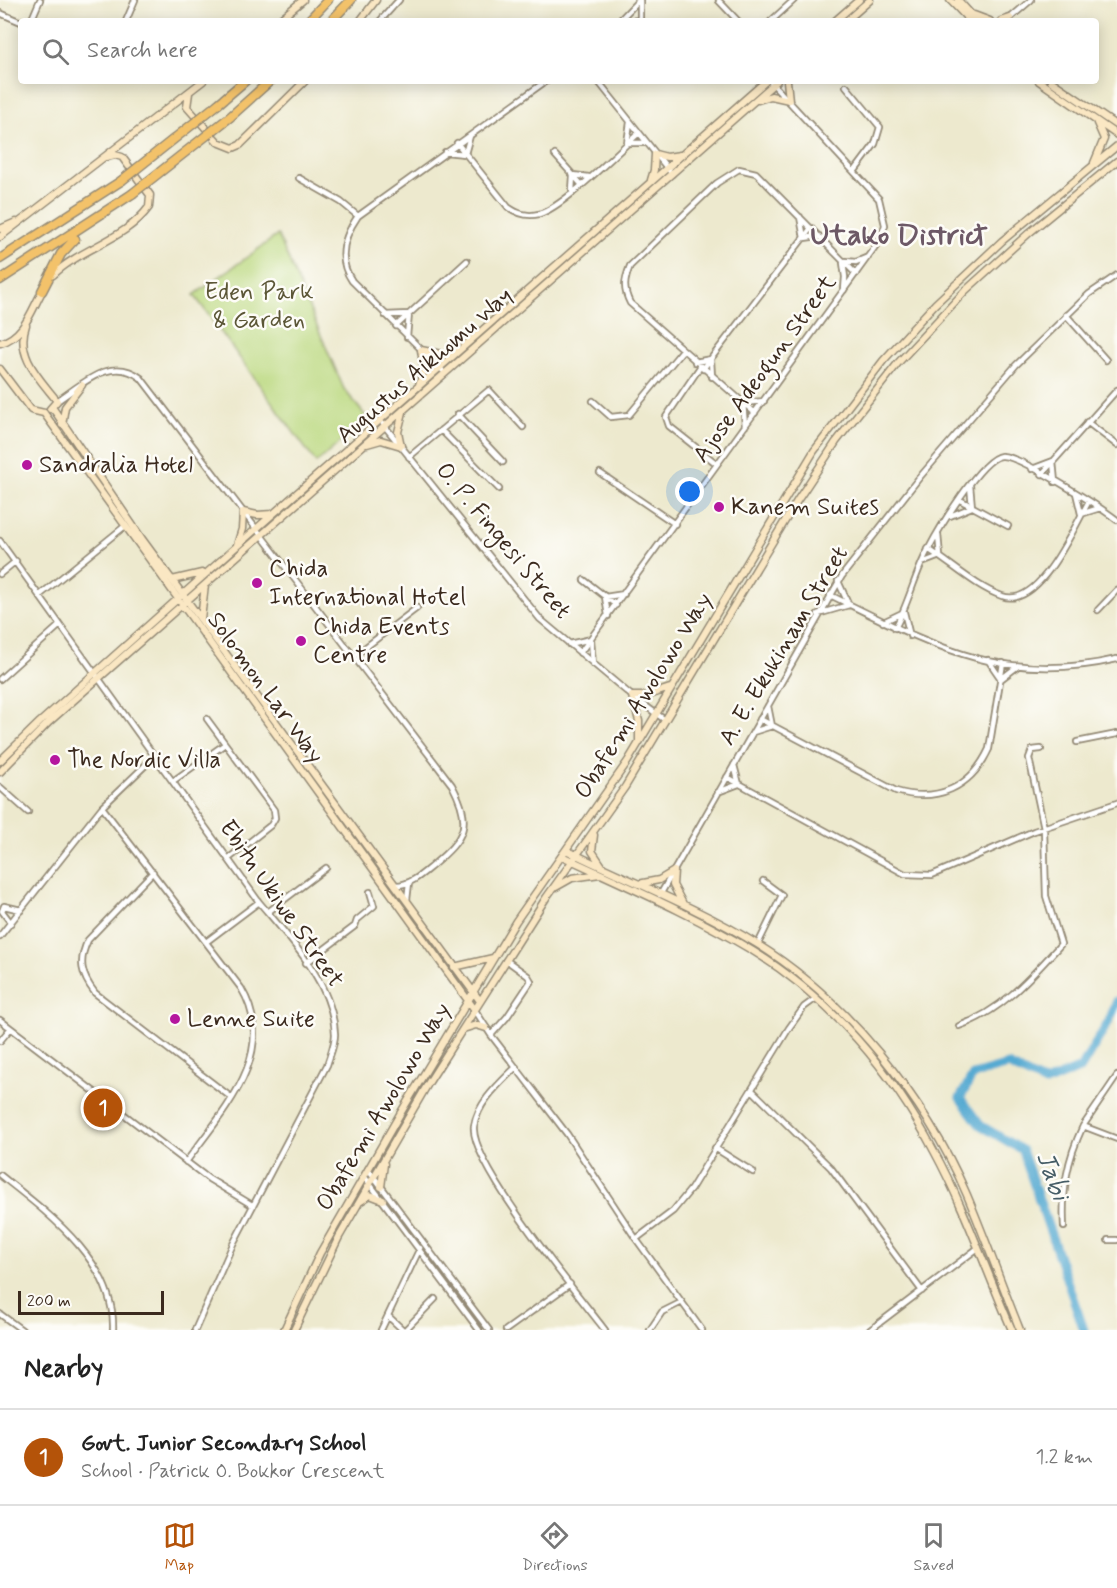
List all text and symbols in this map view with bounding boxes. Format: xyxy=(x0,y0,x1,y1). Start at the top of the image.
search box xyxy=(18,18,1099,84)
icon: search xyxy=(39,35,72,68)
text: Search here xyxy=(87,37,198,65)
district label: Utako District xyxy=(810,216,988,255)
street label: Ajose Adeogun Street xyxy=(686,269,846,471)
park label: Eden Park & Garden xyxy=(204,277,314,336)
street label: Augustus Aikhomu Way xyxy=(330,281,520,451)
place label: Sandralia Hotel xyxy=(39,450,193,481)
street label: O. P. Fingesi Street xyxy=(427,456,578,627)
marker: Sandralia Hotel xyxy=(20,458,34,472)
your location xyxy=(675,477,704,506)
place label: Kanem Suites xyxy=(731,492,879,523)
marker: Kanem Suites xyxy=(712,500,726,514)
street label: A. E. Ekukinam Street xyxy=(712,540,856,751)
place label: Chida International Hotel xyxy=(269,554,466,613)
marker: Chida International Hotel xyxy=(250,576,264,590)
street label: Obafemi Awolowo Way xyxy=(568,587,720,805)
street label: Solomon Lar Way xyxy=(200,606,330,770)
place label: Chida Events Centre xyxy=(313,612,450,671)
marker: Chida Events Centre xyxy=(294,634,308,648)
place label: The Nordic Villa xyxy=(67,745,221,776)
marker: The Nordic Villa xyxy=(48,753,62,767)
street label: Ebitu Ukiwe Street xyxy=(212,814,350,994)
street label: Obafemi Awolowo Way xyxy=(309,997,459,1217)
place label: Lenne Suite xyxy=(187,1004,315,1035)
marker: Lenne Suite xyxy=(168,1012,182,1026)
pin: 1 xyxy=(84,1086,122,1130)
water label: Jabi xyxy=(1027,1147,1078,1207)
scale bar xyxy=(18,1288,164,1316)
text: 200 m xyxy=(27,1291,71,1312)
text: Nearby xyxy=(24,1352,103,1386)
text: Govt. Junior Secondary School xyxy=(81,1430,366,1458)
text: 1 xyxy=(39,1444,48,1471)
text: 1.2 km xyxy=(1036,1444,1093,1471)
text: School · Patrick O. Bokkor Crescent xyxy=(81,1458,384,1485)
tab: Map xyxy=(163,1519,196,1576)
tab: Directions xyxy=(522,1519,588,1576)
tab: Saved xyxy=(914,1519,954,1576)

